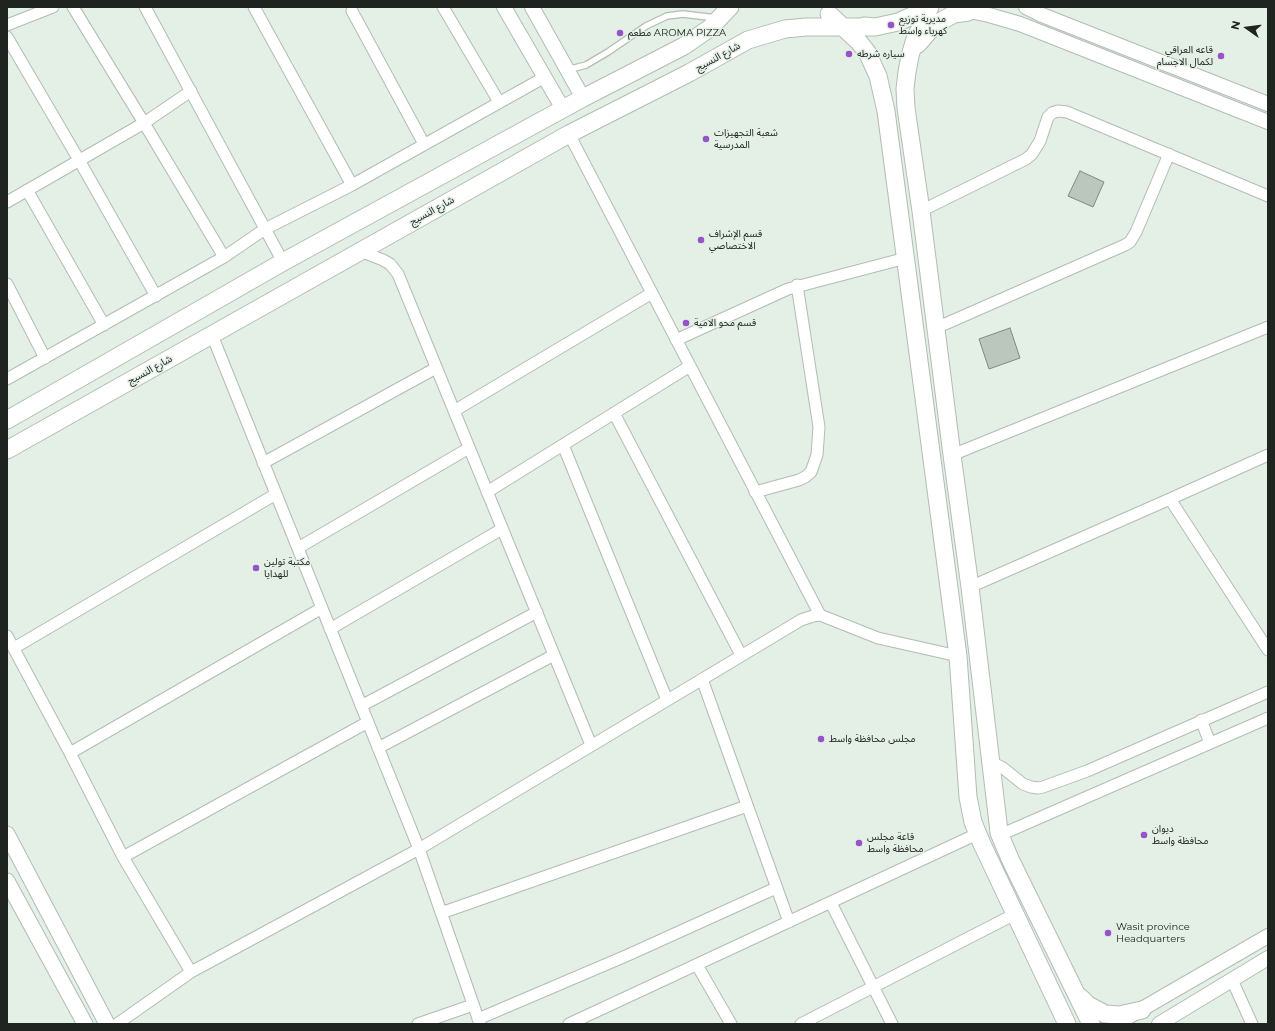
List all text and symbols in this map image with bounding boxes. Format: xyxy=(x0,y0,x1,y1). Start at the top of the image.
north arrow xyxy=(1227,8,1267,48)
place label: مديرية توزيع كهرباء واسط xyxy=(899,13,947,36)
text: N xyxy=(1227,19,1243,31)
marker: مديرية توزيع كهرباء واسط xyxy=(886,20,896,30)
place label: مطعم AROMA PIZZA xyxy=(628,27,726,39)
marker: مطعم AROMA PIZZA xyxy=(615,28,625,38)
street label: شارع النسيج xyxy=(694,40,742,74)
place label: قاعه العراقي لكمال الاجسام xyxy=(1157,44,1213,68)
place label: سياره شرطه xyxy=(857,48,905,60)
marker: سياره شرطه xyxy=(844,49,854,59)
marker: قاعه العراقي لكمال الاجسام xyxy=(1216,51,1226,61)
place label: شعبة التجهيزات المدرسية xyxy=(714,127,778,150)
marker: شعبة التجهيزات المدرسية xyxy=(701,134,711,144)
street label: شارع النسيج xyxy=(408,194,456,228)
place label: قسم الإشراف الاختصاصي xyxy=(709,228,762,252)
marker: قسم الإشراف الاختصاصي xyxy=(696,235,706,245)
place label: قسم محو الامية xyxy=(694,317,756,329)
marker: قسم محو الامية xyxy=(681,318,691,328)
street label: شارع النسيج xyxy=(126,353,174,387)
place label: مكتبة تولين للهدايا xyxy=(264,556,310,580)
marker: مكتبة تولين للهدايا xyxy=(251,563,261,573)
place label: مجلس محافظة واسط xyxy=(829,733,916,745)
marker: مجلس محافظة واسط xyxy=(816,734,826,744)
place label: ديوان محافظة واسط xyxy=(1152,823,1209,846)
marker: ديوان محافظة واسط xyxy=(1139,830,1149,840)
place label: قاعة مجلس محافظة واسط xyxy=(867,831,924,854)
marker: قاعة مجلس محافظة واسط xyxy=(854,838,864,848)
place label: Wasit province Headquarters xyxy=(1116,921,1190,944)
marker: Wasit province Headquarters xyxy=(1103,928,1113,938)

